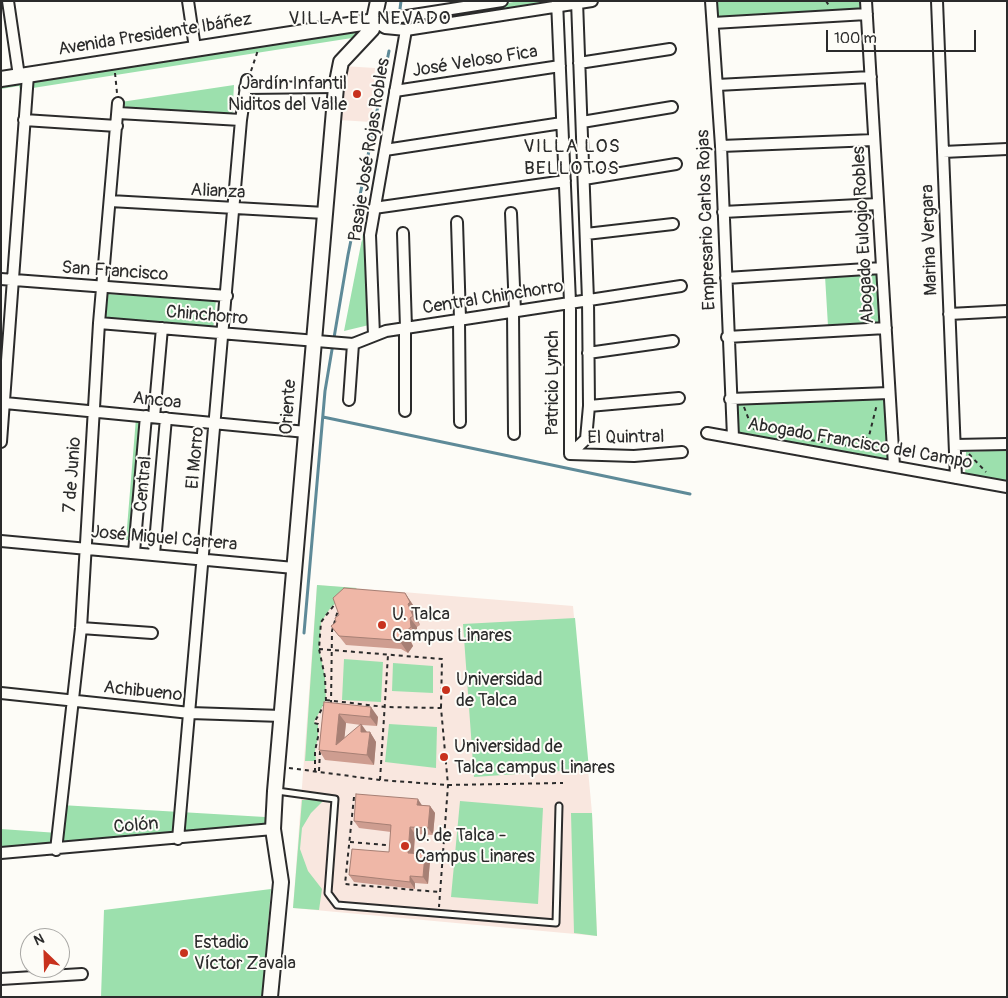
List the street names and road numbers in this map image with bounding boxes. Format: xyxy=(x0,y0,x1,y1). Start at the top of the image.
street label: Avenida Presidente Ibáñez xyxy=(57,9,253,61)
street label: José Veloso Fica xyxy=(411,41,539,83)
street label: Pasaje José Rojas Robles xyxy=(345,57,395,243)
street label: Empresario Carlos Rojas xyxy=(693,129,721,311)
street label: Abogado Eulogio Robles xyxy=(849,146,879,324)
street label: Alianza xyxy=(190,180,246,204)
street label: Marina Vergara xyxy=(917,184,943,296)
street label: San Francisco xyxy=(61,257,169,287)
street label: Central Chinchorro xyxy=(421,276,565,320)
street label: Chinchorro xyxy=(165,302,249,330)
street label: Patricio Lynch xyxy=(542,330,564,436)
street label: Oriente xyxy=(276,378,302,436)
street label: Ancoa xyxy=(131,388,183,414)
street label: Abogado Francisco del Campo xyxy=(746,414,974,474)
street label: El Morro xyxy=(183,426,209,490)
street label: El Quintral xyxy=(587,427,665,449)
street label: 7 de Junio xyxy=(60,436,86,514)
street label: Central xyxy=(131,455,157,513)
street label: José Miguel Carrera xyxy=(90,522,238,556)
street label: Achibueno xyxy=(102,677,184,707)
street label: Colón xyxy=(113,813,159,839)

